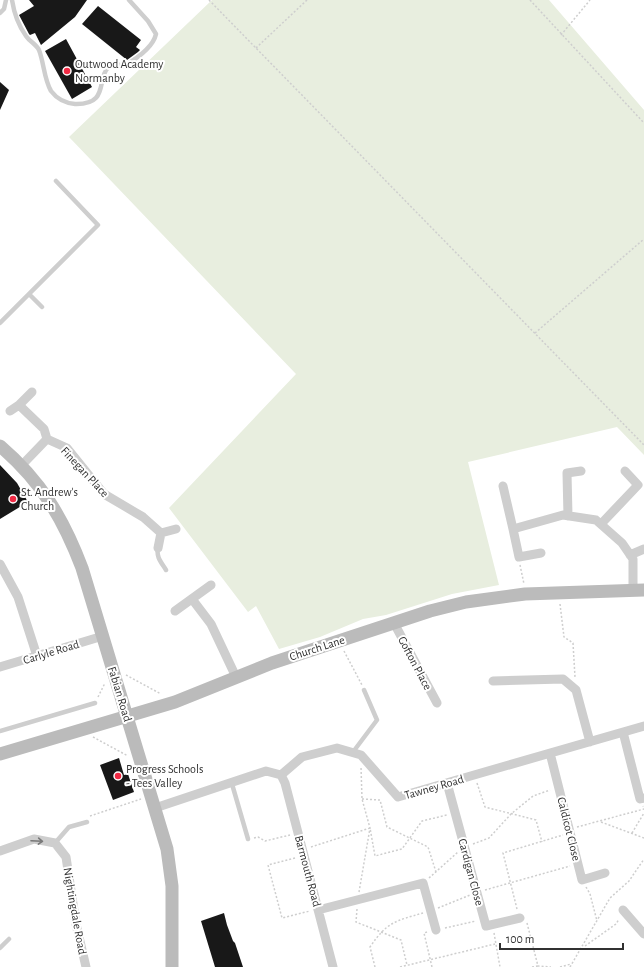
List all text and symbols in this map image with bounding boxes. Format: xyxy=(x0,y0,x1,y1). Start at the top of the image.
place label: Outwood Academy Normanby xyxy=(75,58,163,85)
marker: Outwood Academy Normanby xyxy=(62,66,72,76)
street label: Finegan Place xyxy=(59,445,111,499)
place label: St. Andrew's Church xyxy=(21,486,78,512)
marker: St. Andrew's Church xyxy=(8,494,18,504)
street label: Church Lane xyxy=(288,633,346,663)
street label: Gofton Place xyxy=(396,634,434,692)
street label: Carlyle Road xyxy=(22,638,81,667)
street label: Fabian Road xyxy=(106,665,134,723)
place label: Progress Schools - Tees Valley xyxy=(126,763,203,790)
marker: Progress Schools - Tees Valley xyxy=(113,771,123,781)
street label: Tawney Road xyxy=(403,773,465,802)
street label: Caldicot Close xyxy=(555,796,583,862)
street label: Barmouth Road xyxy=(293,834,323,908)
one-way arrow xyxy=(30,837,43,845)
street label: Cardigan Close xyxy=(456,837,486,907)
street label: Nightingdale Road xyxy=(61,867,89,955)
scale bar xyxy=(500,925,623,951)
text: 100 m xyxy=(506,933,534,945)

